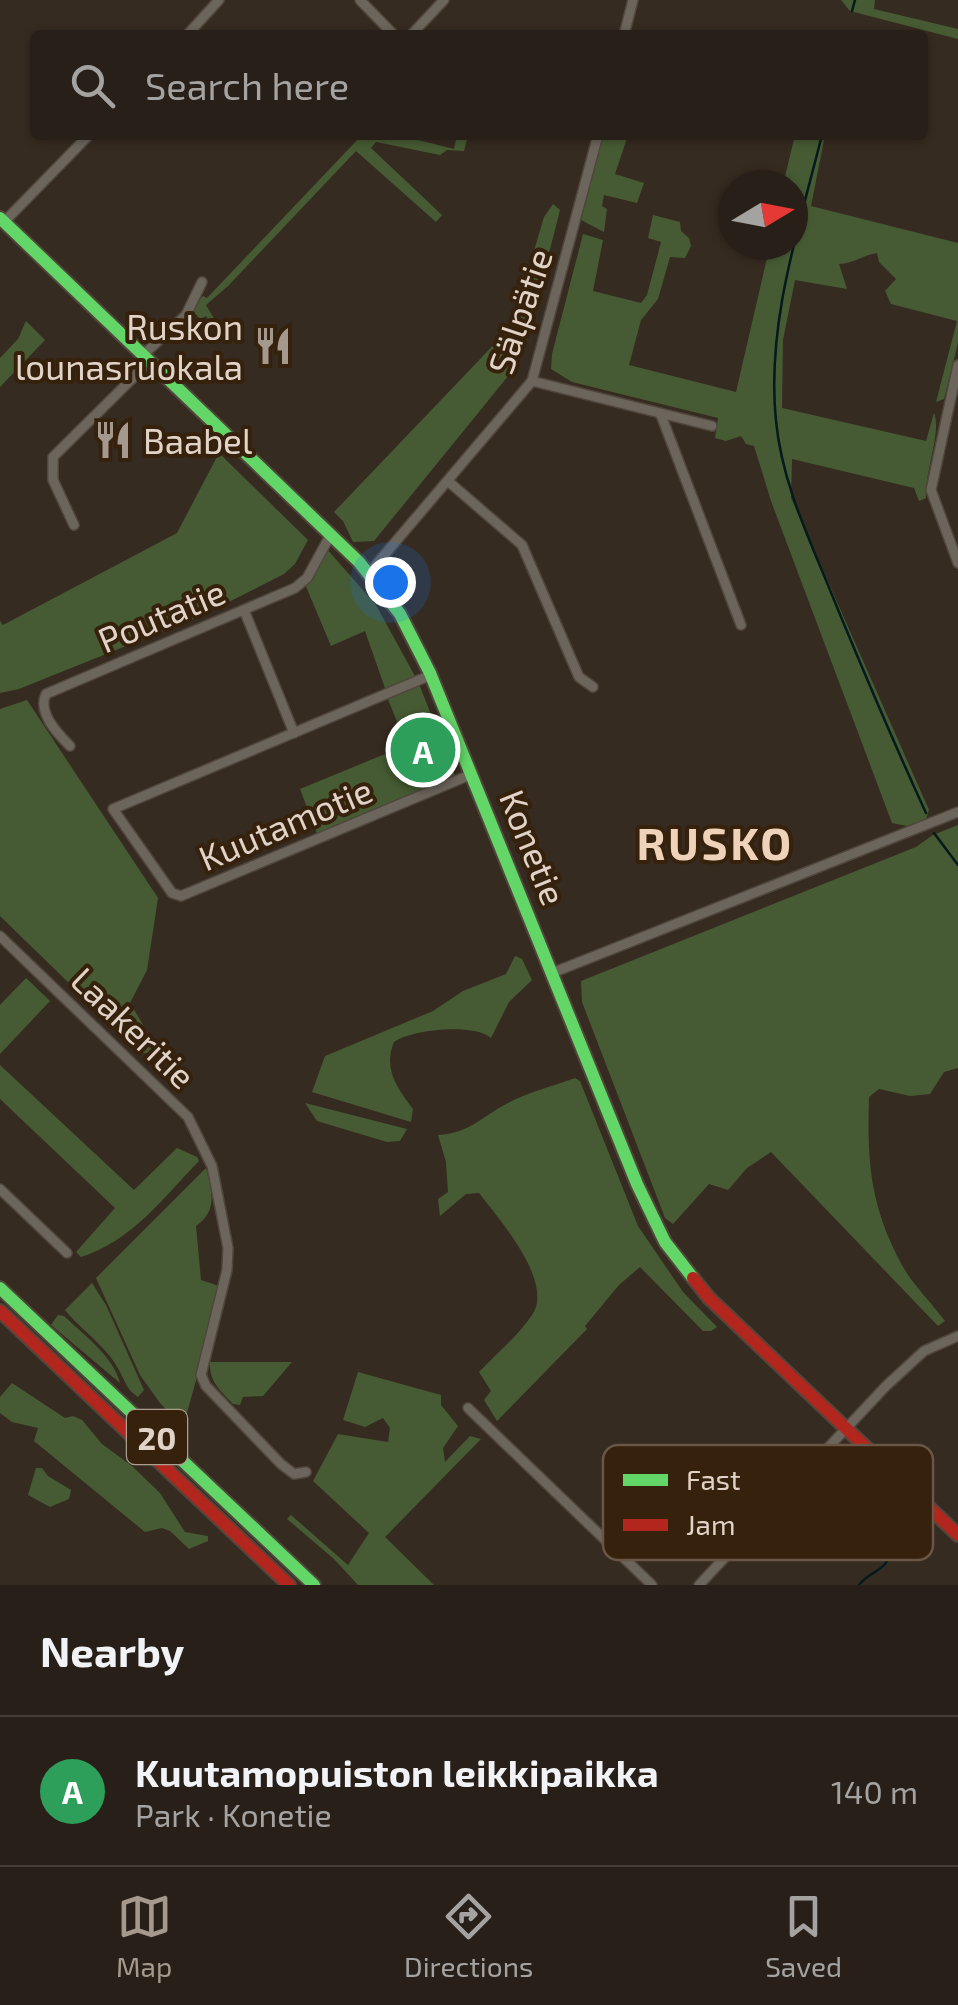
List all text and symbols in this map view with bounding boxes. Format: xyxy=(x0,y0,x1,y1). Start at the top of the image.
search box xyxy=(30,30,928,140)
icon: search xyxy=(65,58,120,113)
text: Search here xyxy=(145,62,349,108)
north arrow xyxy=(718,170,808,260)
street label: Sälpätie xyxy=(478,243,560,379)
place label: Ruskon lounasruokala xyxy=(15,305,243,387)
restaurant icon: Ruskon lounasruokala xyxy=(252,325,294,367)
restaurant icon: Baabel xyxy=(92,419,134,461)
place label: Baabel xyxy=(143,419,253,461)
your location xyxy=(365,557,416,608)
street label: Poutatie xyxy=(91,570,231,660)
pin: A xyxy=(390,712,456,788)
street label: Kuutamotie xyxy=(192,768,378,878)
street label: Konetie xyxy=(492,783,576,911)
district label: RUSKO xyxy=(636,815,794,869)
street label: Laakeritie xyxy=(63,958,205,1096)
road number: 20 xyxy=(127,1410,187,1464)
legend xyxy=(603,1445,933,1560)
text: Fast xyxy=(686,1462,741,1496)
text: Jam xyxy=(686,1507,735,1541)
text: Nearby xyxy=(40,1625,184,1675)
text: Kuutamopuiston leikkipaikka xyxy=(135,1749,659,1795)
text: A xyxy=(62,1772,83,1810)
text: 140 m xyxy=(831,1772,918,1810)
text: Park · Konetie xyxy=(135,1795,332,1833)
tab: Map xyxy=(116,1889,172,1983)
tab: Directions xyxy=(404,1889,533,1983)
tab: Saved xyxy=(765,1889,842,1983)

